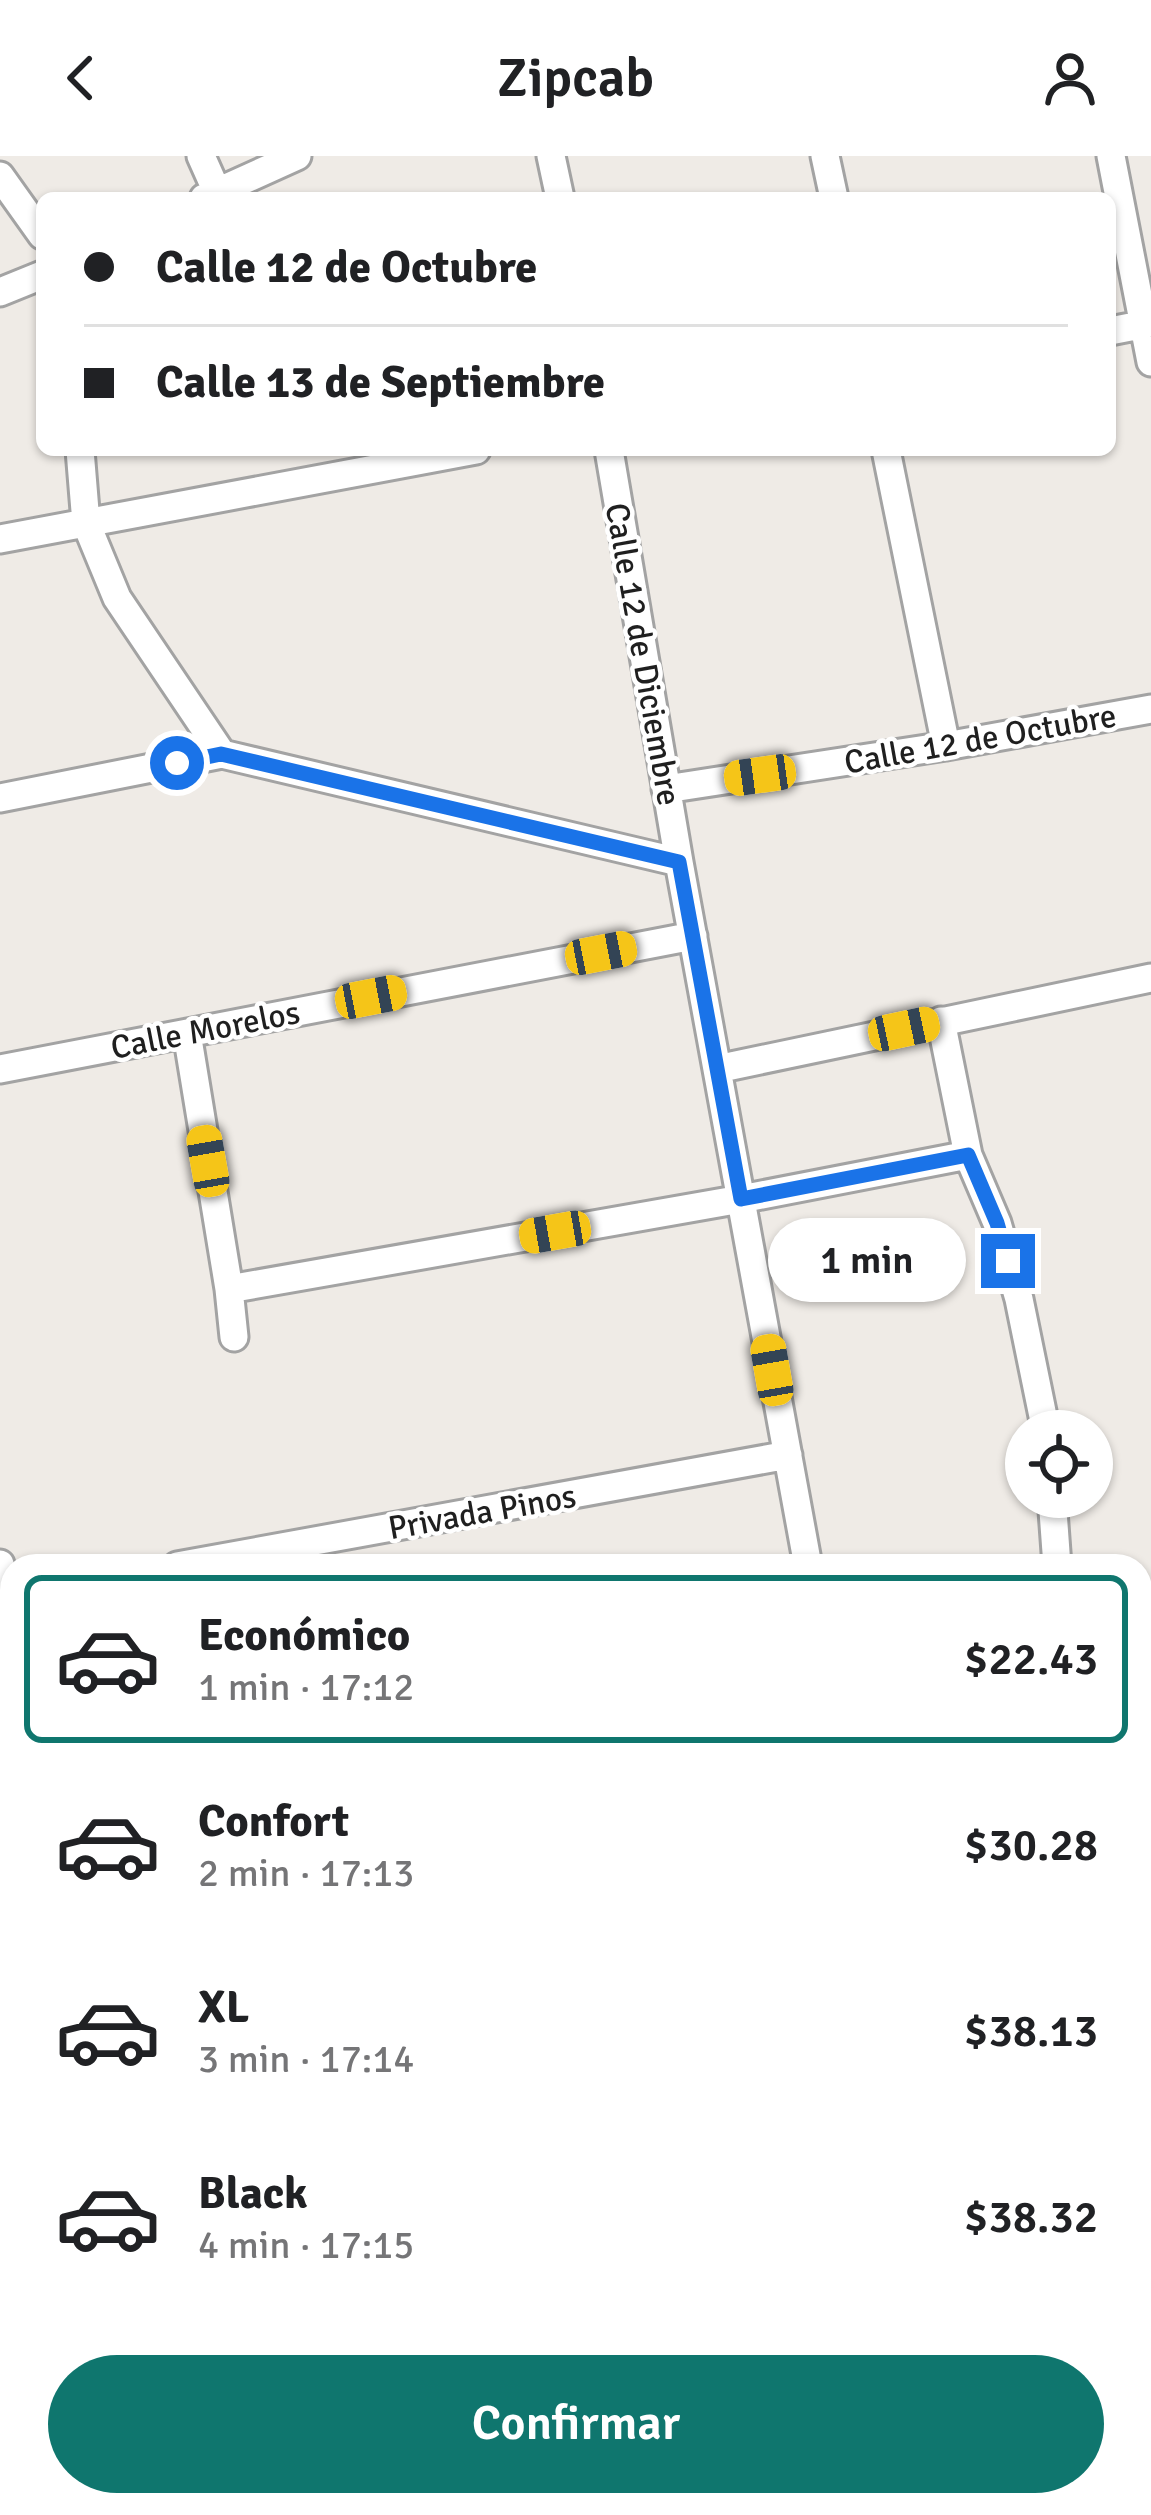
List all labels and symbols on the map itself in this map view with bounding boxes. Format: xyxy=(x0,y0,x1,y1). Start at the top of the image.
street label: Calle 12 de Diciembre xyxy=(596,500,689,809)
street label: Calle 12 de Octubre xyxy=(841,695,1119,784)
route start xyxy=(150,736,204,790)
car xyxy=(722,752,798,798)
car xyxy=(562,928,640,978)
car xyxy=(332,972,410,1022)
street label: Calle Morelos xyxy=(107,992,303,1069)
car xyxy=(865,1004,943,1054)
car xyxy=(184,1122,232,1200)
car xyxy=(516,1208,594,1256)
callout: 1 min xyxy=(768,1219,966,1303)
route end xyxy=(981,1234,1035,1288)
car xyxy=(748,1331,796,1409)
street label: Privada Pinos xyxy=(385,1476,579,1549)

